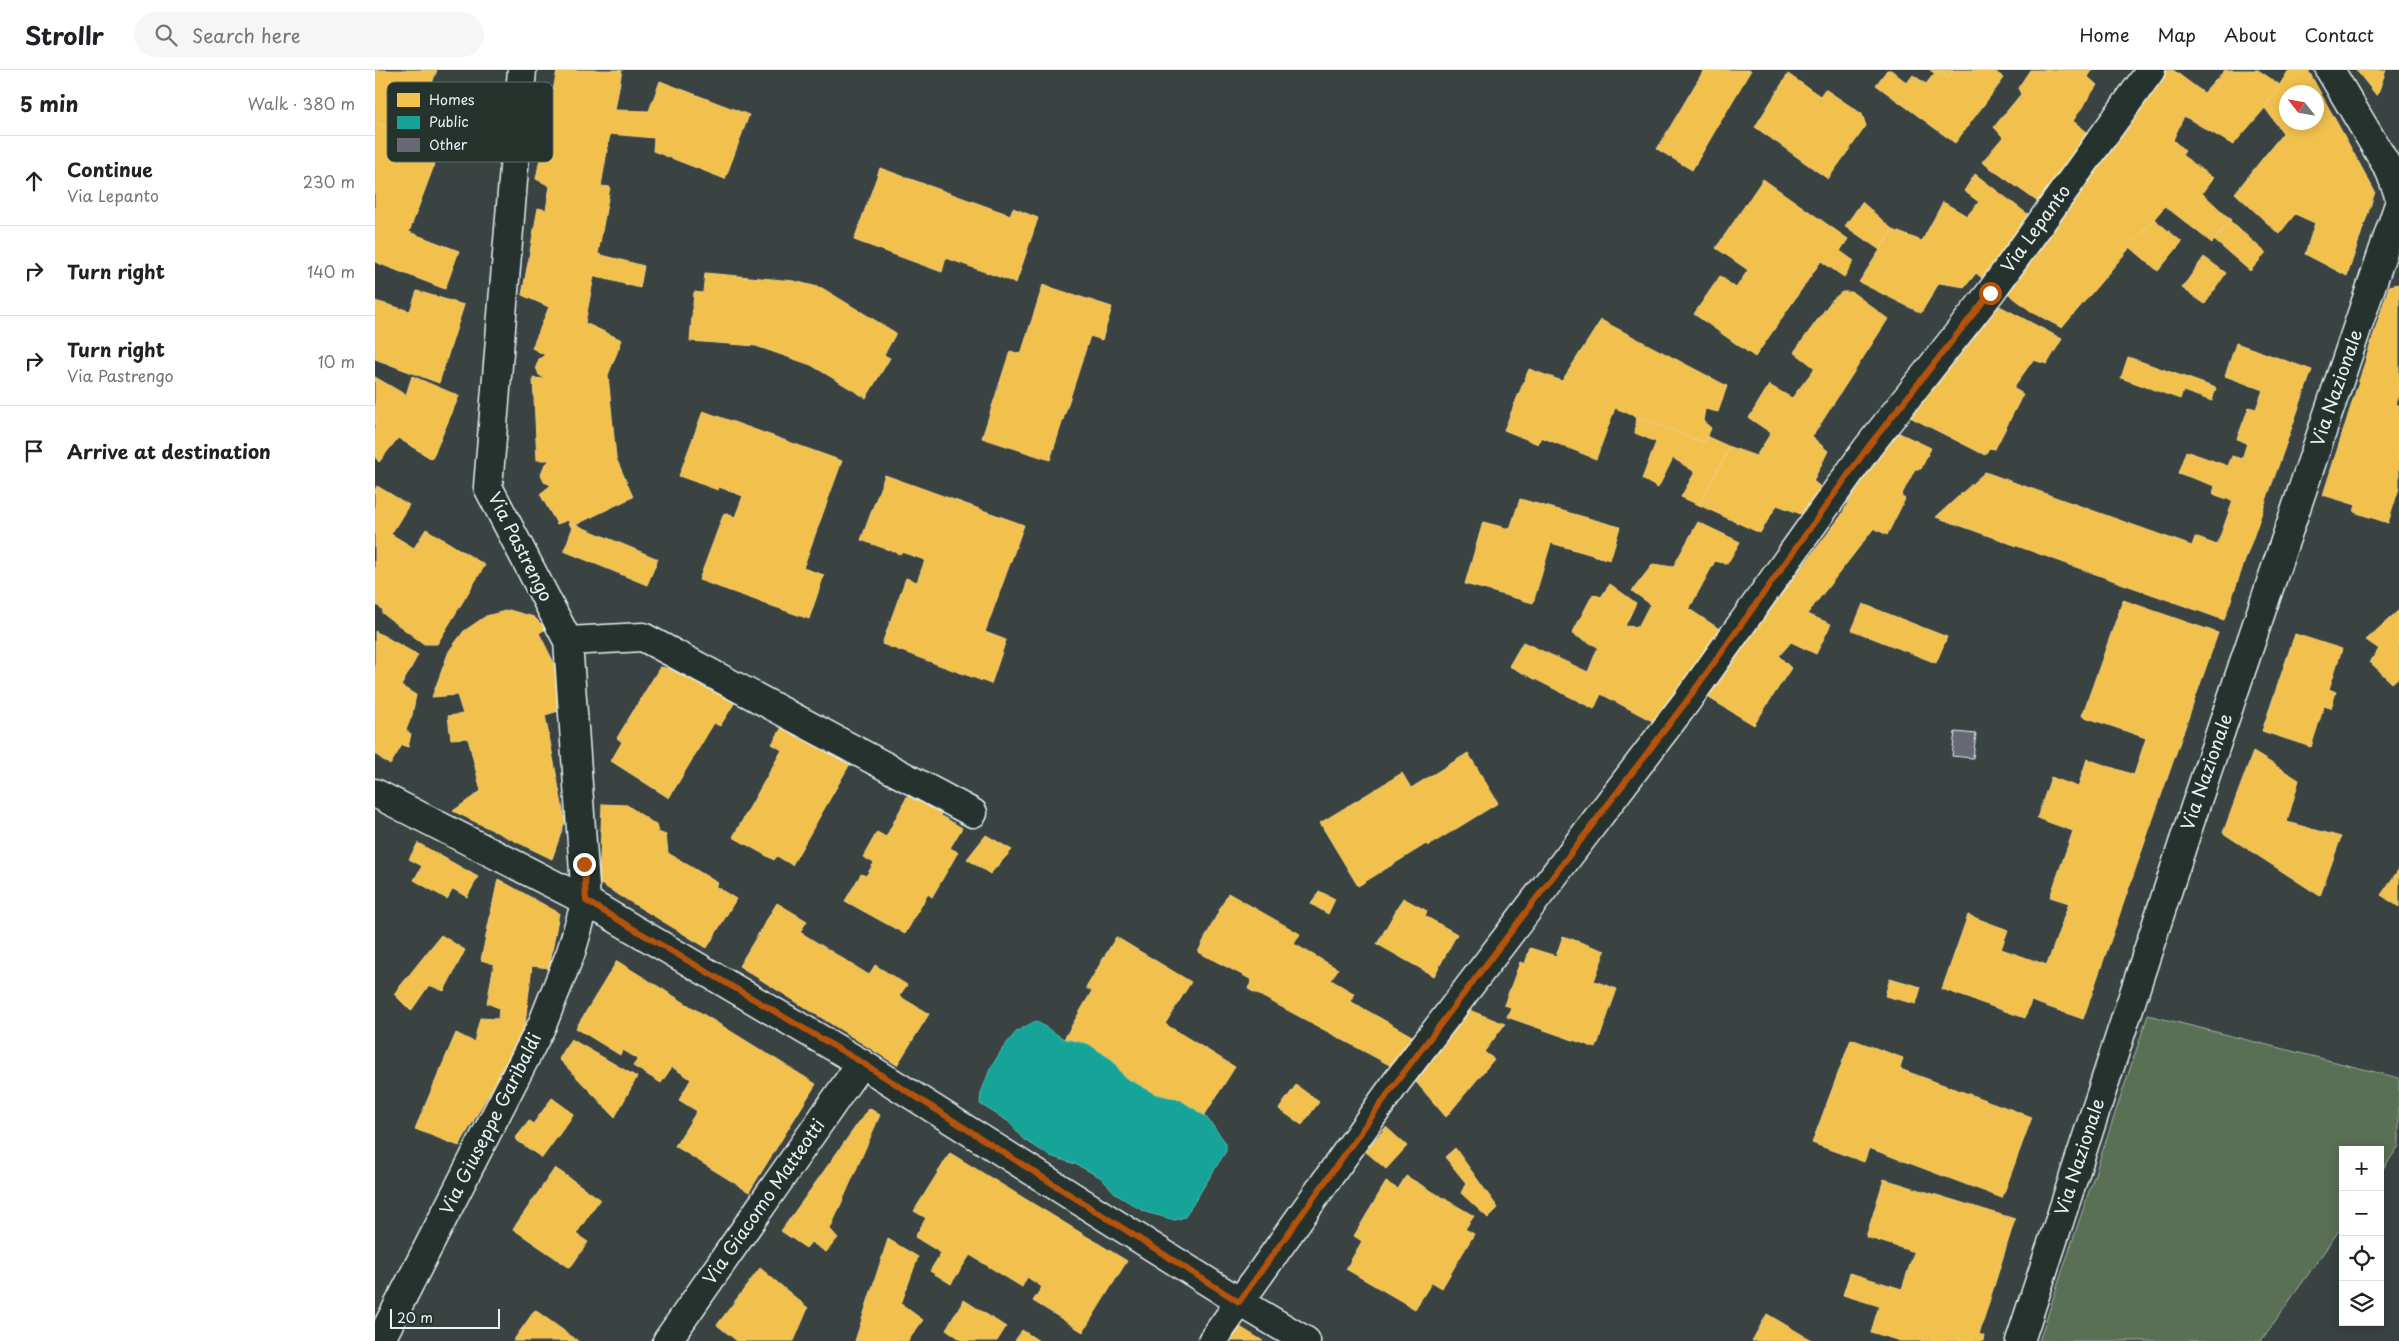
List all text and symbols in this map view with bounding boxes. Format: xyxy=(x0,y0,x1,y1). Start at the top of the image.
search box xyxy=(134,12,484,57)
text: Strollr xyxy=(25,17,104,53)
icon: search xyxy=(152,21,180,49)
text: Search here xyxy=(192,21,301,49)
text: Home xyxy=(2079,21,2129,48)
text: Map xyxy=(2157,21,2196,48)
text: About xyxy=(2224,21,2276,48)
text: Contact xyxy=(2304,21,2374,48)
legend xyxy=(387,82,553,162)
north arrow xyxy=(2279,85,2324,130)
text: 5 min xyxy=(20,87,78,119)
text: Homes xyxy=(429,89,475,110)
text: Walk · 380 m xyxy=(248,91,355,115)
text: Public xyxy=(429,111,469,132)
text: Other xyxy=(429,134,468,155)
text: Continue xyxy=(67,155,153,183)
icon: ahead xyxy=(20,167,48,195)
text: 230 m xyxy=(303,169,355,193)
street label: Via Lepanto xyxy=(1993,178,2076,278)
text: Via Lepanto xyxy=(67,183,159,207)
icon: right xyxy=(20,257,48,285)
text: Turn right xyxy=(67,257,165,285)
text: 140 m xyxy=(307,259,355,283)
route start xyxy=(1979,282,2002,305)
street label: Via Nazionale xyxy=(2303,325,2368,450)
text: Turn right xyxy=(67,335,165,363)
icon: right xyxy=(20,347,48,375)
text: 10 m xyxy=(318,349,355,373)
text: Via Pastrengo xyxy=(67,363,174,387)
icon: arrive xyxy=(20,437,48,465)
text: Arrive at destination xyxy=(67,437,271,465)
street label: Via Pastrengo xyxy=(482,487,561,606)
street label: Via Nazionale xyxy=(2173,709,2238,834)
route end xyxy=(573,853,596,876)
street label: Via Giuseppe Garibaldi xyxy=(432,1028,547,1219)
street label: Via Nazionale xyxy=(2047,1094,2110,1219)
street label: Via Giacomo Matteotti xyxy=(695,1113,830,1290)
map controls xyxy=(2339,1146,2384,1326)
button: + xyxy=(2339,1146,2384,1191)
button: − xyxy=(2339,1191,2384,1236)
button: locate xyxy=(2339,1236,2384,1281)
button: layers xyxy=(2339,1281,2384,1326)
scale bar xyxy=(390,1306,500,1329)
text: 20 m xyxy=(397,1307,433,1328)

